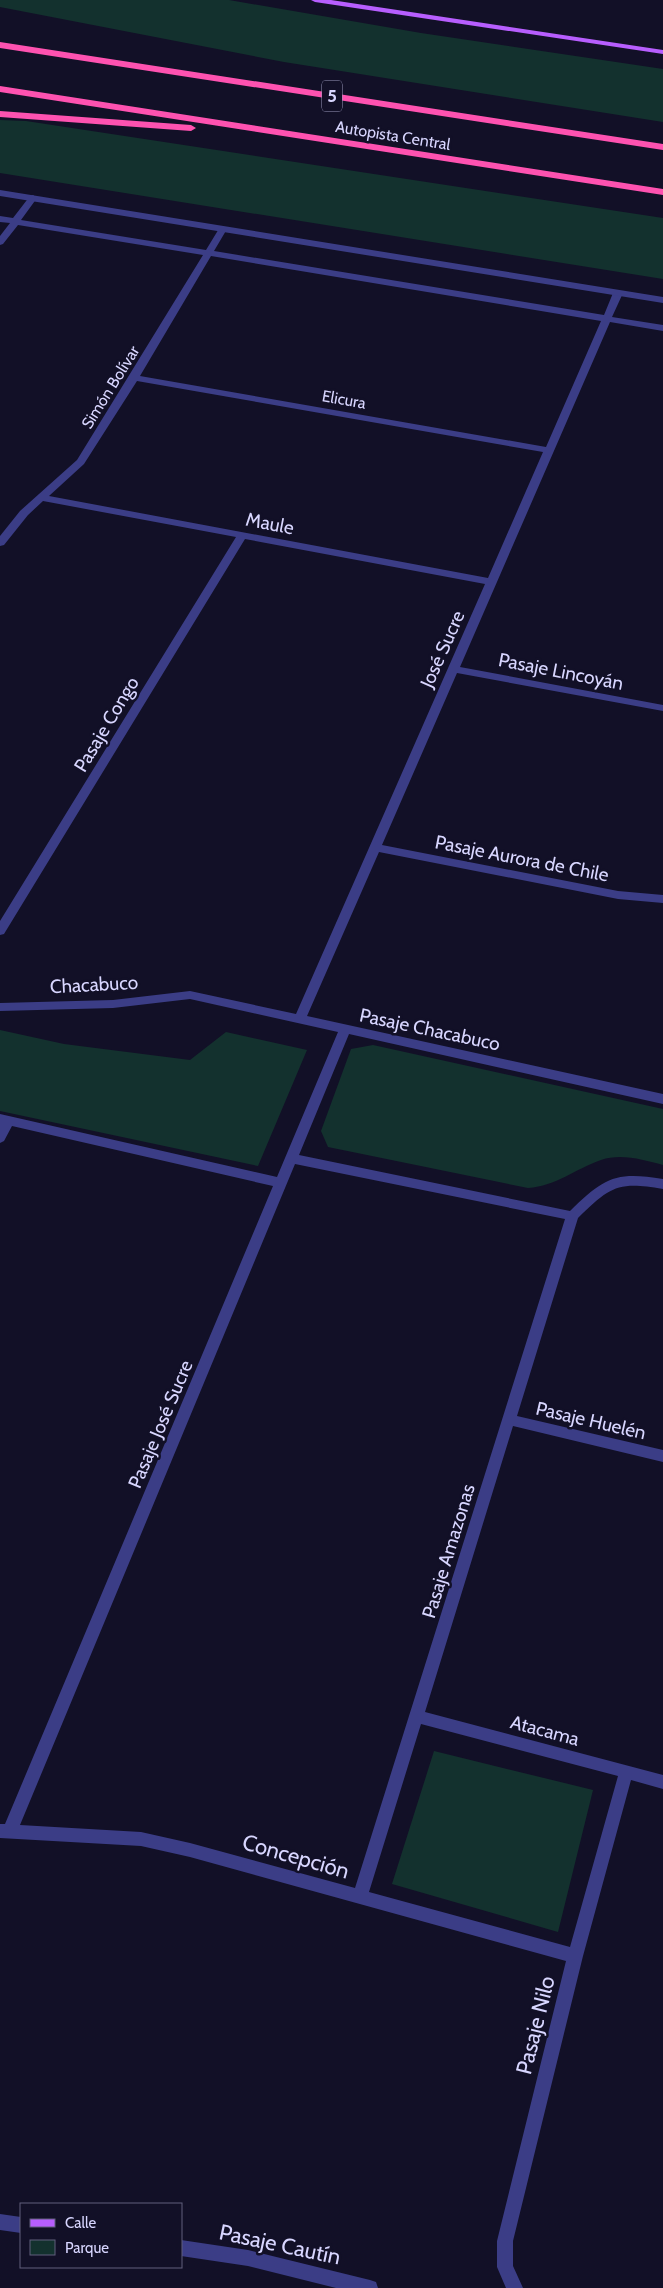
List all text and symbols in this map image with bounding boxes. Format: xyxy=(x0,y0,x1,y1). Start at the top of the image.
road number: 5 xyxy=(322,80,342,112)
street label: Autopista Central xyxy=(334,117,452,154)
street label: Simón Bolívar xyxy=(77,342,144,432)
street label: Elicura xyxy=(320,386,368,413)
street label: Maule xyxy=(244,508,296,539)
street label: José Sucre xyxy=(415,607,470,692)
street label: Pasaje Lincoyán xyxy=(496,648,625,695)
street label: Pasaje Congo xyxy=(69,672,144,776)
street label: Pasaje Aurora de Chile xyxy=(433,830,611,887)
street label: Chacabuco xyxy=(49,971,139,998)
street label: Pasaje Chacabuco xyxy=(358,1003,502,1056)
street label: Pasaje José Sucre xyxy=(123,1357,198,1492)
street label: Pasaje Huelén xyxy=(534,1397,648,1444)
street label: Pasaje Amazonas xyxy=(417,1481,480,1621)
street label: Atacama xyxy=(508,1710,582,1751)
street label: Concepción xyxy=(239,1828,352,1885)
street label: Pasaje Nilo xyxy=(510,1973,561,2077)
legend xyxy=(20,2203,182,2268)
text: Calle xyxy=(65,2214,96,2232)
street label: Pasaje Cautín xyxy=(217,2218,343,2271)
text: Parque xyxy=(65,2239,109,2257)

